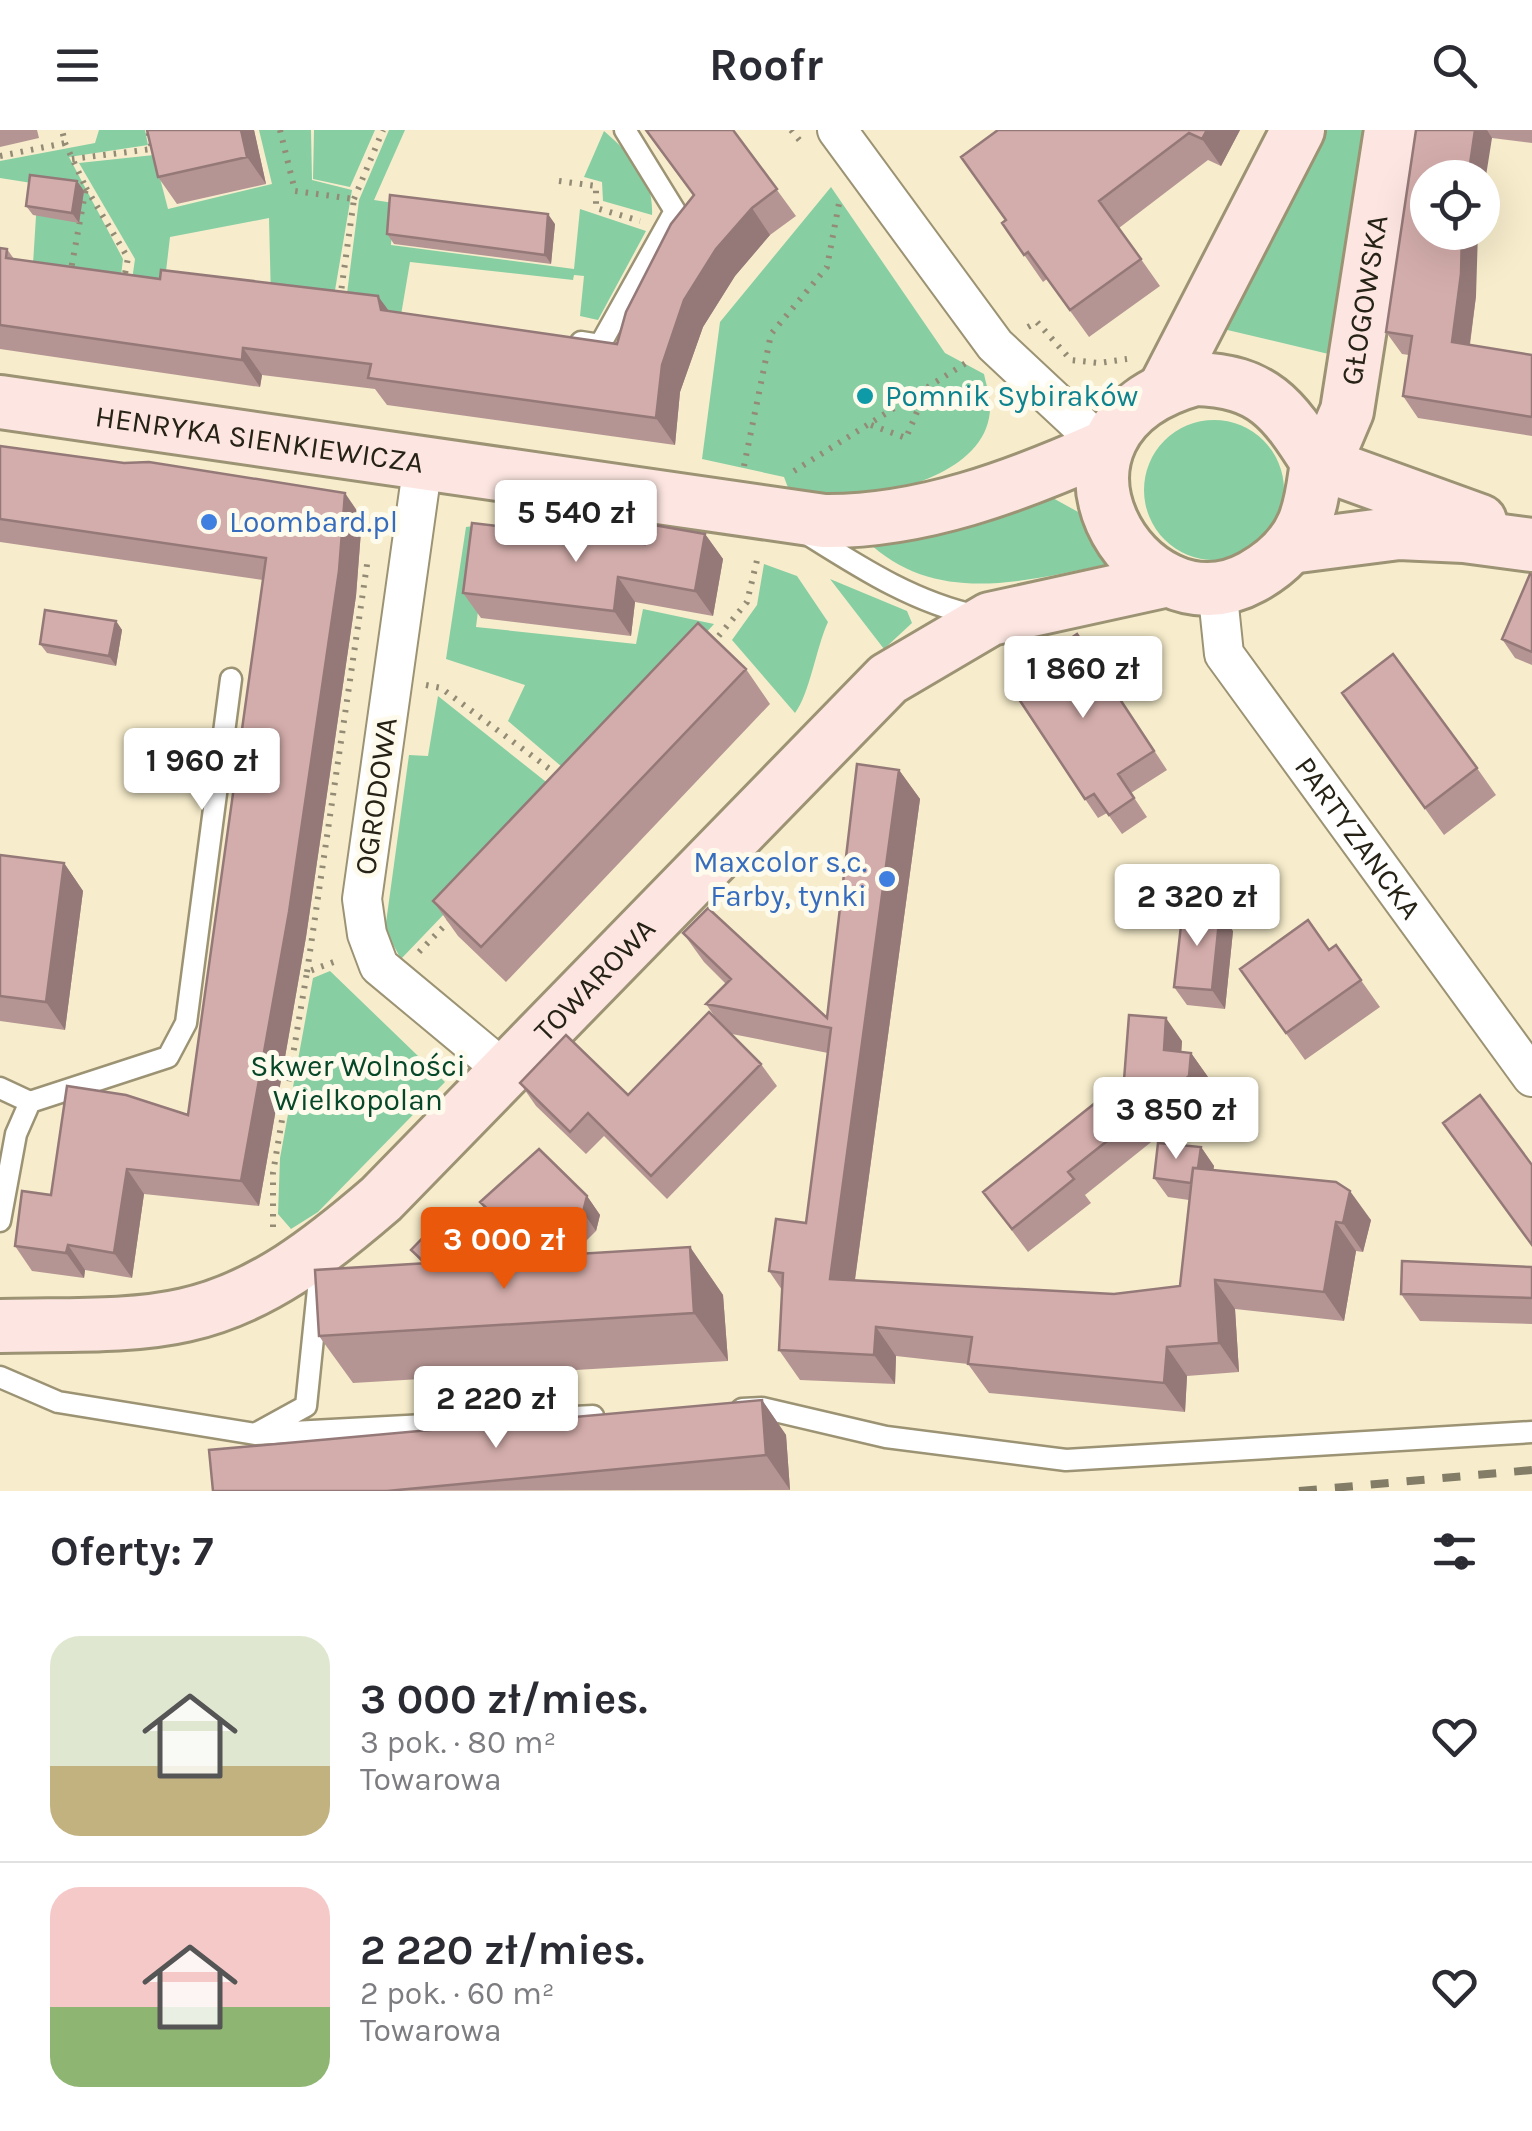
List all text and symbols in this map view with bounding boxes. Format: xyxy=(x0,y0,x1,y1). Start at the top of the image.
icon: menu xyxy=(50,38,105,93)
icon: search xyxy=(1427,38,1482,93)
text: Roofr xyxy=(709,39,823,91)
map controls xyxy=(1410,160,1500,250)
button: locate xyxy=(1410,160,1500,250)
street label: GŁOGOWSKA xyxy=(1333,212,1395,388)
place label: Pomnik Sybiraków xyxy=(885,378,1139,414)
marker: Pomnik Sybiraków xyxy=(854,385,876,407)
street label: HENRYKA SIENKIEWICZA xyxy=(93,398,426,481)
pin: 5 540 zł xyxy=(473,480,679,565)
text: 5 540 zł xyxy=(517,494,635,531)
place label: Loombard.pl xyxy=(229,504,398,540)
marker: Loombard.pl xyxy=(198,511,220,533)
pin: 1 860 zł xyxy=(980,636,1186,721)
text: 1 860 zł xyxy=(1026,650,1140,687)
street label: OGRODOWA xyxy=(347,715,405,877)
pin: 1 960 zł xyxy=(99,728,305,813)
text: 1 960 zł xyxy=(146,742,258,779)
street label: PARTYZANCKA xyxy=(1287,750,1429,926)
place label: Maxcolor s.c. Farby, tynki xyxy=(693,844,867,914)
pin: 2 320 zł xyxy=(1094,864,1300,949)
marker: Maxcolor s.c. Farby, tynki xyxy=(876,868,898,890)
text: 2 320 zł xyxy=(1137,878,1257,915)
street label: TOWAROWA xyxy=(527,911,663,1049)
park label: Skwer Wolności Wielkopolan xyxy=(250,1048,466,1118)
pin: 3 850 zł xyxy=(1073,1077,1279,1162)
text: 3 850 zł xyxy=(1115,1091,1237,1128)
pin: 3 000 zł xyxy=(401,1207,607,1292)
text: 3 000 zł xyxy=(443,1221,565,1258)
pin: 2 220 zł xyxy=(393,1366,599,1451)
text: 2 220 zł xyxy=(436,1380,556,1417)
icon: filters xyxy=(1427,1524,1482,1579)
text: Oferty: 7 xyxy=(50,1526,213,1576)
text: 3 000 zł/mies. xyxy=(360,1674,648,1724)
icon: home xyxy=(130,1676,250,1796)
icon: heart xyxy=(1427,1709,1482,1764)
text: 3 pok. · 80 m² xyxy=(360,1724,556,1761)
text: Towarowa xyxy=(360,1761,502,1798)
text: 2 220 zł/mies. xyxy=(360,1925,645,1975)
icon: home xyxy=(130,1927,250,2047)
icon: heart xyxy=(1427,1960,1482,2015)
text: 2 pok. · 60 m² xyxy=(360,1975,555,2012)
text: Towarowa xyxy=(360,2012,502,2049)

